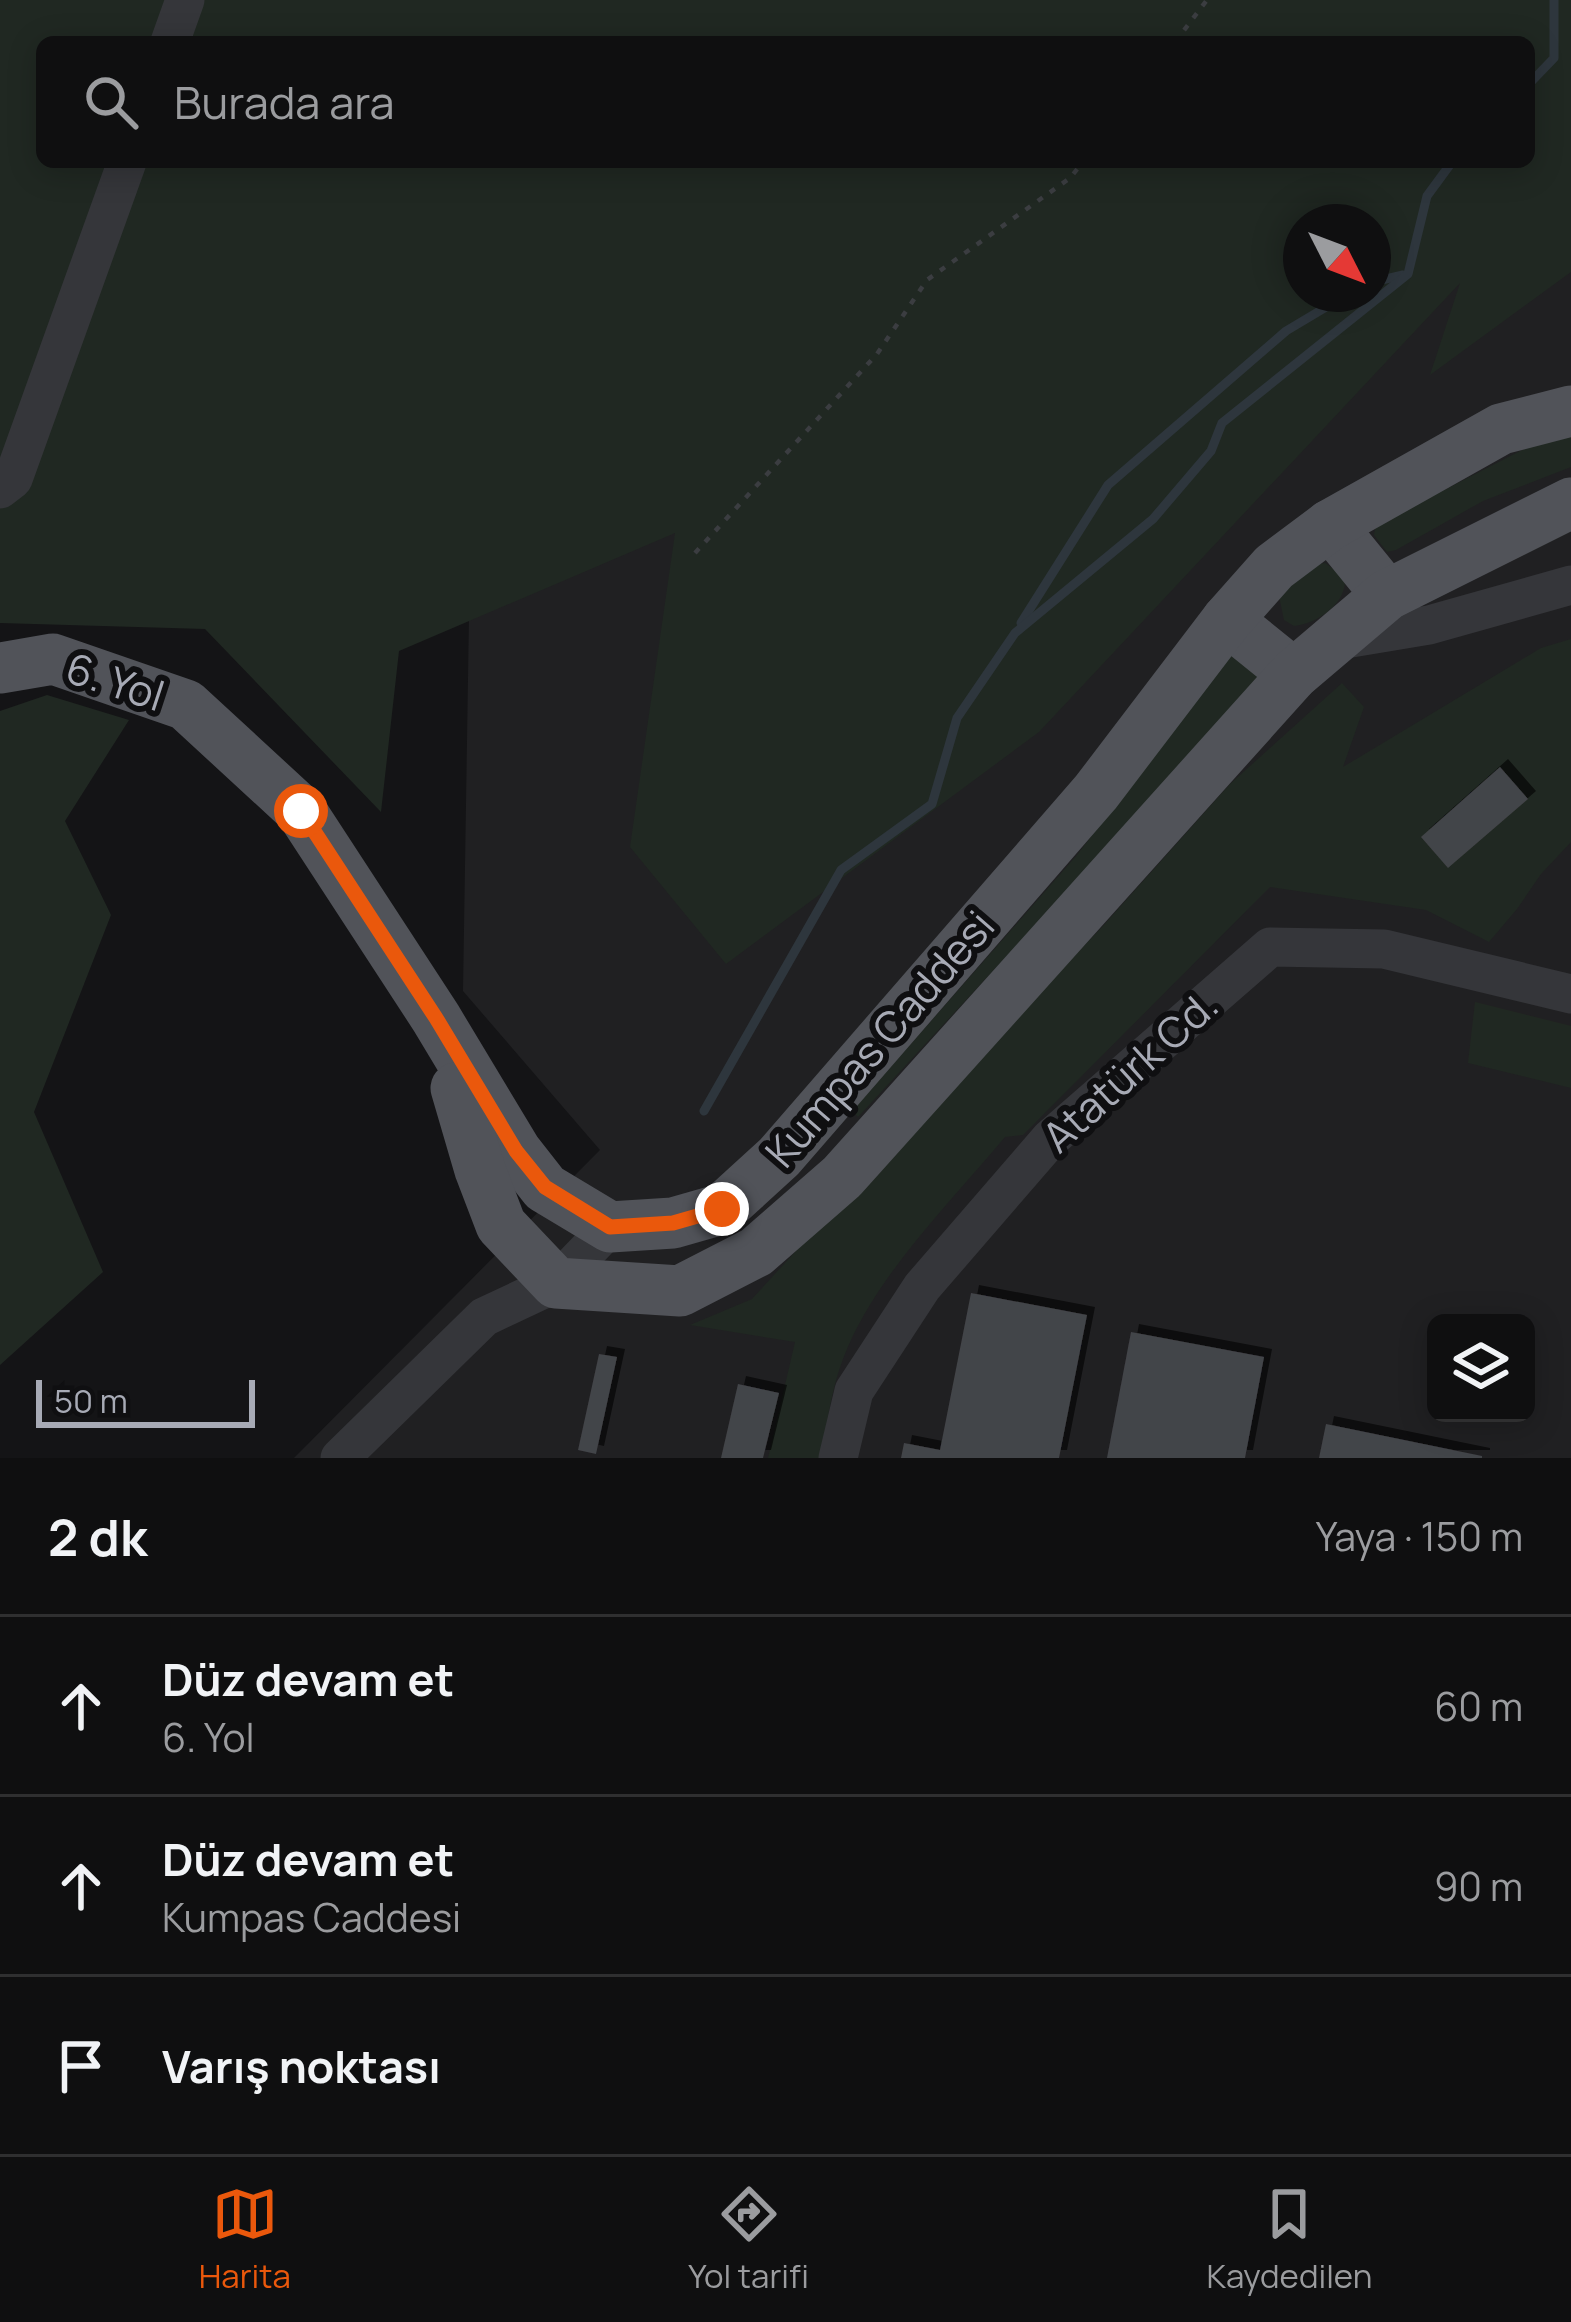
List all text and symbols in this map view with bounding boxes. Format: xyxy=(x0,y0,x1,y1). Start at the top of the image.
search box xyxy=(36,36,1535,168)
icon: search xyxy=(78,69,144,135)
text: Burada ara xyxy=(174,71,395,133)
north arrow xyxy=(1283,204,1391,312)
street label: 6. Yol xyxy=(59,638,172,724)
route start xyxy=(274,784,328,838)
street label: Kumpas Caddesi xyxy=(752,898,1007,1179)
street label: Atatürk Cd. xyxy=(1029,976,1230,1165)
route end xyxy=(695,1182,749,1236)
map controls xyxy=(1427,1314,1535,1422)
button: layers xyxy=(1427,1314,1535,1422)
scale bar xyxy=(36,1374,255,1427)
text: 50 m xyxy=(54,1378,128,1423)
text: 2 dk xyxy=(48,1502,147,1571)
text: Yaya · 150 m xyxy=(1316,1509,1523,1563)
text: Düz devam et xyxy=(162,1648,454,1710)
icon: ahead xyxy=(48,1673,114,1739)
text: 60 m xyxy=(1434,1679,1523,1733)
text: 6. Yol xyxy=(162,1710,255,1764)
text: Düz devam et xyxy=(162,1828,454,1890)
icon: ahead xyxy=(48,1853,114,1919)
text: 90 m xyxy=(1434,1859,1523,1913)
text: Kumpas Caddesi xyxy=(162,1890,461,1944)
icon: arrive xyxy=(48,2033,114,2099)
text: Varış noktası xyxy=(162,2035,441,2097)
tab: Harita xyxy=(199,2181,291,2298)
tab: Yol tarifi xyxy=(688,2181,809,2298)
tab: Kaydedilen xyxy=(1206,2181,1372,2298)

